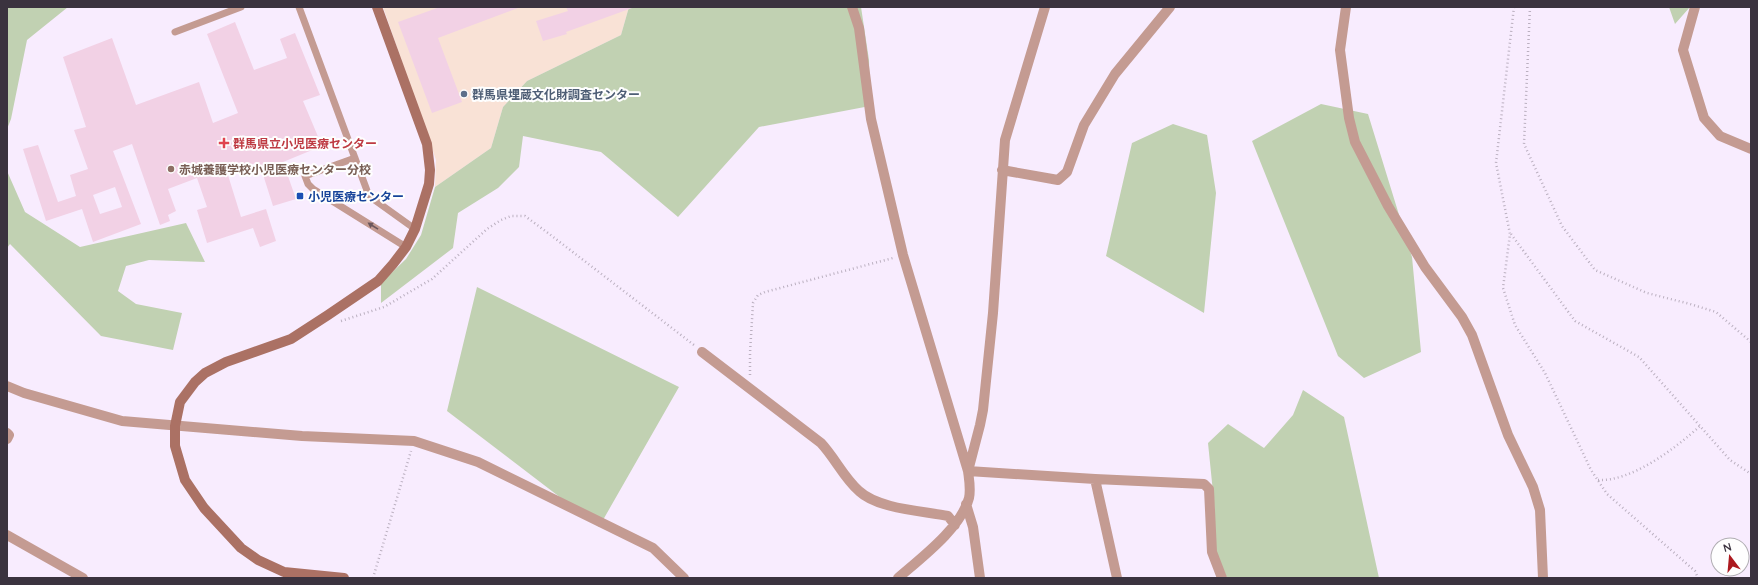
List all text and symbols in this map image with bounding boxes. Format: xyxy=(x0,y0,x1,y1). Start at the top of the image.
place label: 群馬県埋蔵文化財調査センター xyxy=(472,87,640,102)
marker: 群馬県埋蔵文化財調査センター xyxy=(459,89,469,99)
place label: 群馬県立小児医療センター xyxy=(233,136,377,151)
marker: 群馬県立小児医療センター xyxy=(218,137,230,149)
place label: 赤城養護学校小児医療センター分校 xyxy=(179,162,371,177)
marker: 赤城養護学校小児医療センター分校 xyxy=(166,164,176,174)
place label: 小児医療センター xyxy=(308,189,404,204)
marker: 小児医療センター xyxy=(295,191,305,201)
one-way arrow xyxy=(367,223,379,230)
north arrow xyxy=(1710,537,1750,577)
text: N xyxy=(1721,540,1733,555)

